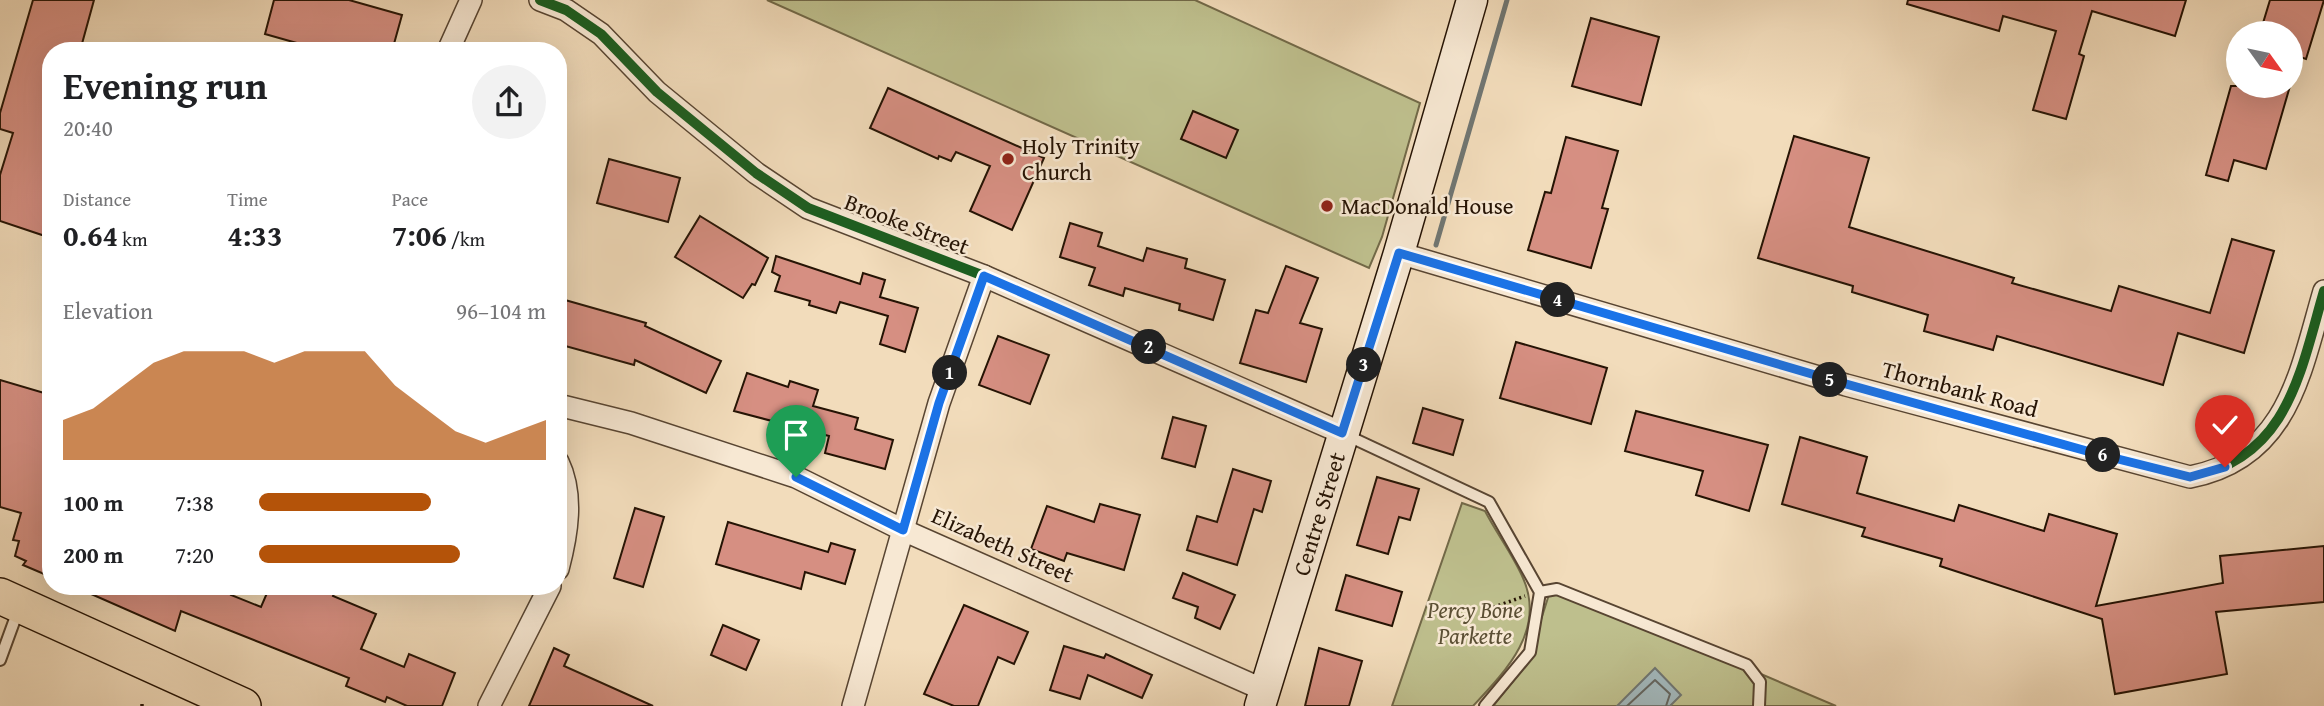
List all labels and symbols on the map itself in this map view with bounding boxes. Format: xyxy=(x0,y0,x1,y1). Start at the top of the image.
north arrow xyxy=(2226,21,2303,98)
place label: Holy Trinity Church xyxy=(1022,129,1140,188)
marker: Holy Trinity Church xyxy=(1000,151,1016,167)
street label: Brooke Street xyxy=(840,185,974,262)
place label: MacDonald House xyxy=(1341,189,1514,222)
marker: MacDonald House xyxy=(1319,198,1335,214)
pin: 4 xyxy=(1540,282,1576,318)
pin: 2 xyxy=(1132,330,1166,364)
pin: 3 xyxy=(1346,348,1382,382)
street label: Thornbank Road xyxy=(1878,352,2043,425)
pin: 1 xyxy=(932,356,968,390)
pin: 5 xyxy=(1812,362,1848,398)
pin xyxy=(2195,395,2255,467)
pin xyxy=(766,405,826,477)
pin: 6 xyxy=(2086,438,2120,472)
street label: Centre Street xyxy=(1284,448,1353,580)
street label: Elizabeth Street xyxy=(927,498,1080,591)
park label: Percy Bone Parkette xyxy=(1426,593,1523,652)

